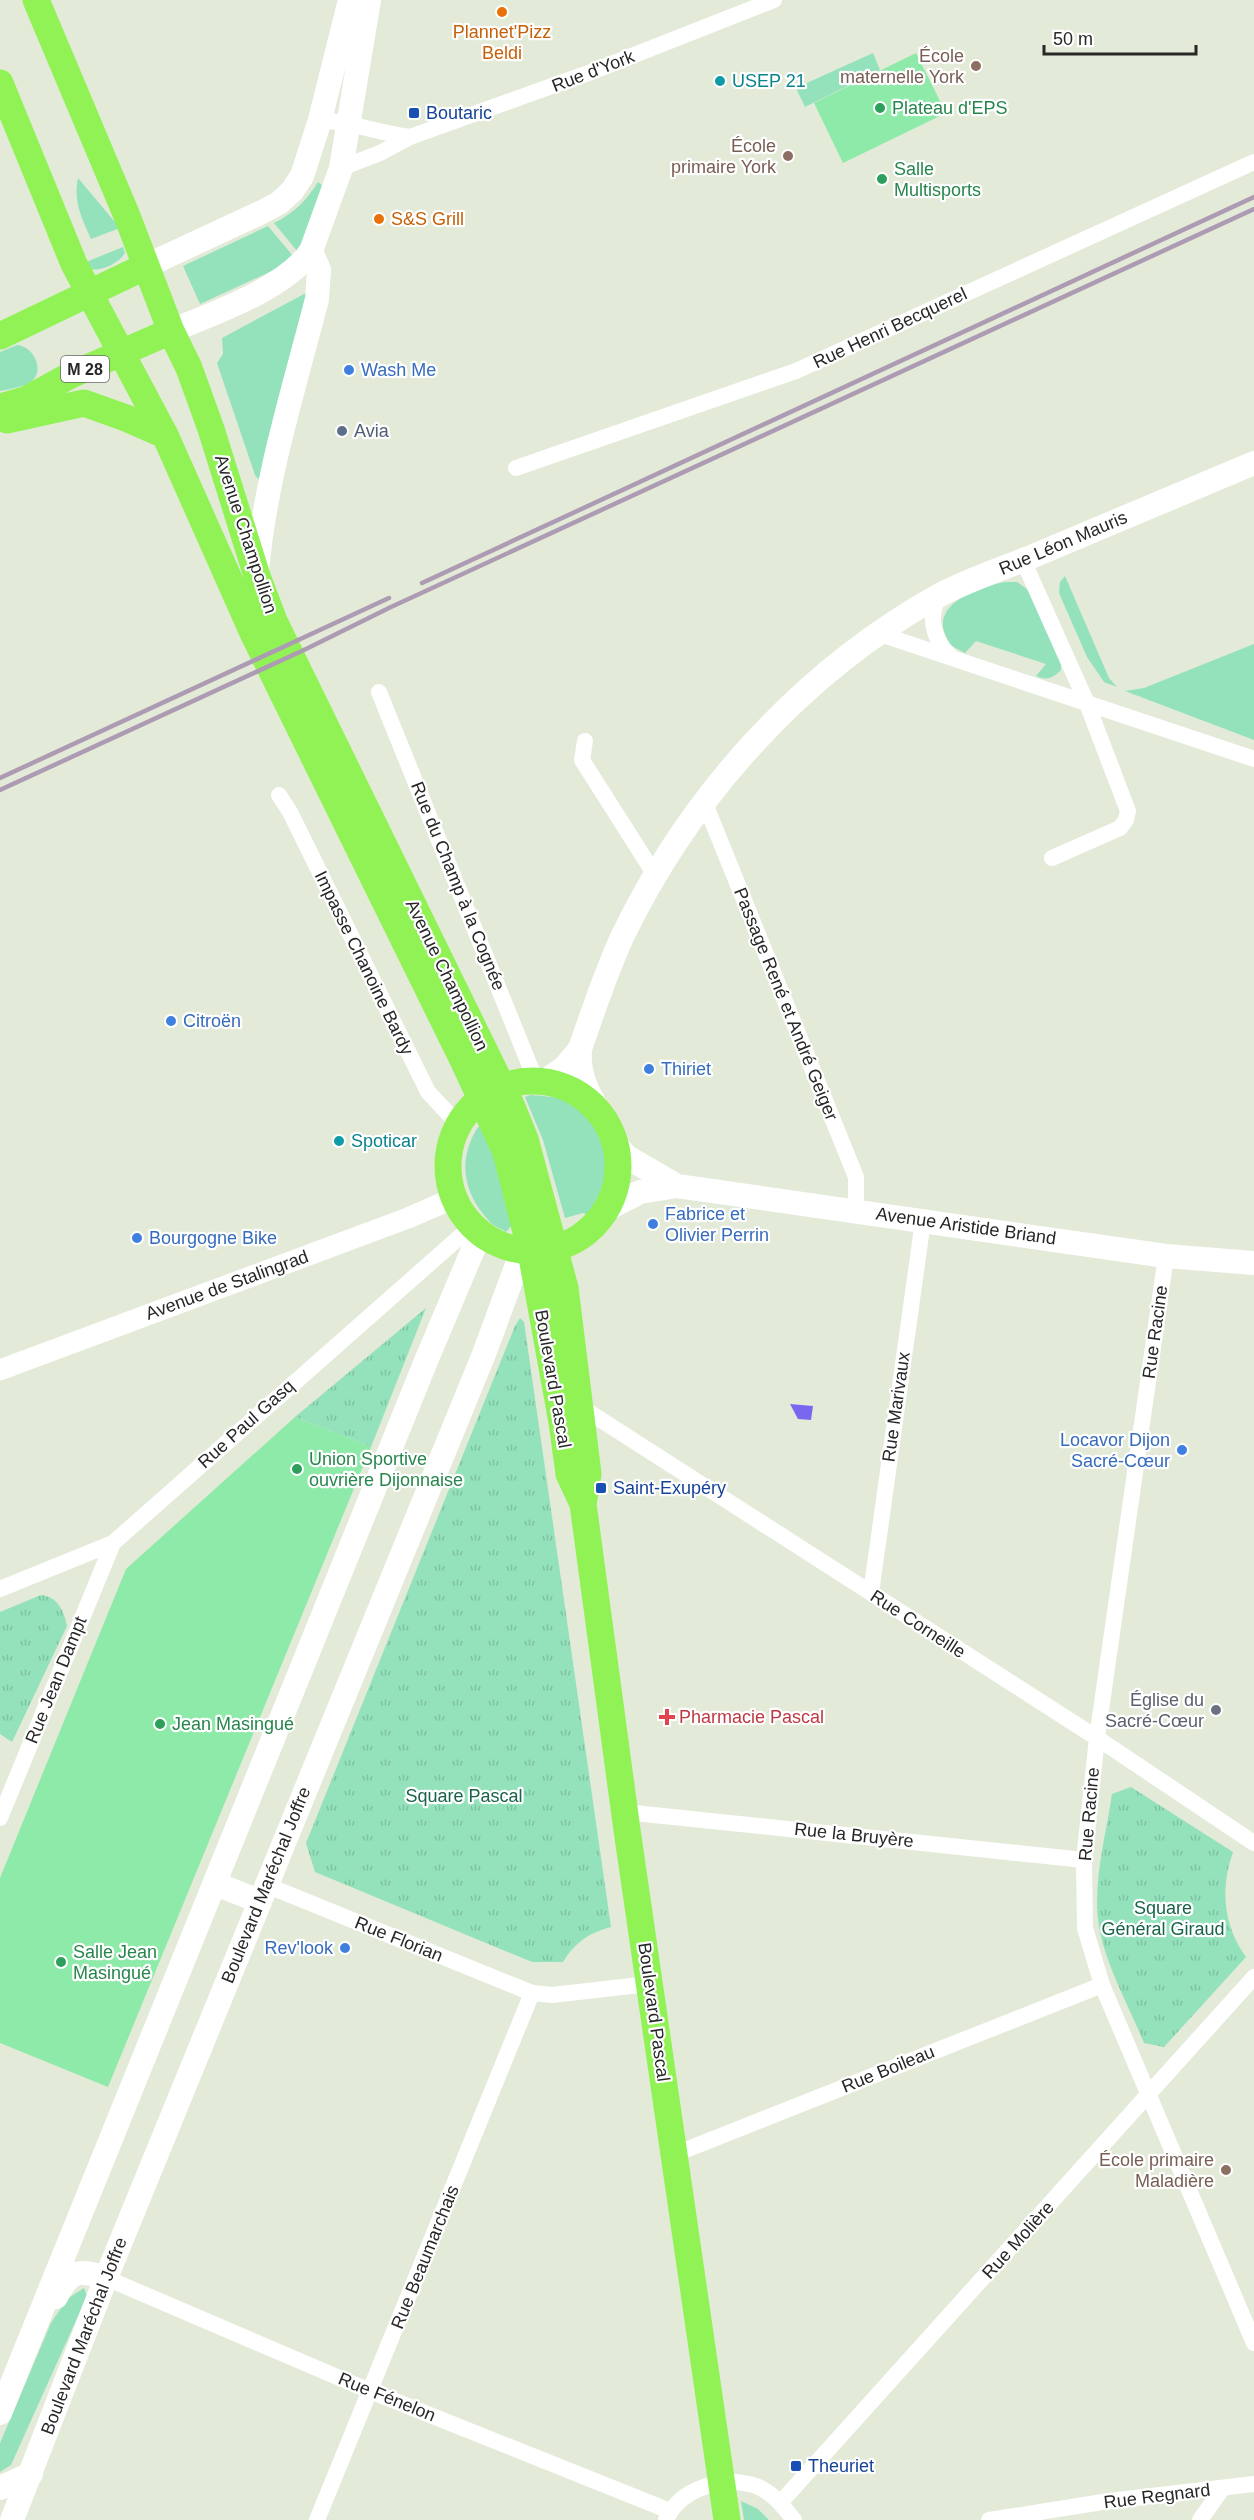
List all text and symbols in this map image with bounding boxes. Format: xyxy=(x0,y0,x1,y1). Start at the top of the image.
marker: Plannet'Pizz Beldi xyxy=(495,5,509,19)
scale bar xyxy=(1044,18,1196,56)
place label: Plannet'Pizz Beldi xyxy=(453,22,551,63)
text: 50 m xyxy=(1053,29,1093,49)
street label: Rue d'York xyxy=(549,46,638,96)
place label: École maternelle York xyxy=(840,46,965,87)
marker: École maternelle York xyxy=(969,59,983,73)
place label: USEP 21 xyxy=(732,71,806,91)
marker: USEP 21 xyxy=(713,74,727,88)
place label: Plateau d'EPS xyxy=(892,98,1008,118)
marker: Plateau d'EPS xyxy=(873,101,887,115)
place label: Boutaric xyxy=(426,103,492,123)
marker: Boutaric xyxy=(407,106,421,120)
place label: École primaire York xyxy=(671,136,777,177)
marker: École primaire York xyxy=(781,149,795,163)
place label: Salle Multisports xyxy=(894,159,981,200)
marker: Salle Multisports xyxy=(875,172,889,186)
place label: S&S Grill xyxy=(391,209,464,229)
marker: S&S Grill xyxy=(372,212,386,226)
street label: Rue Henri Becquerel xyxy=(810,284,970,372)
road number: M 28 xyxy=(61,356,109,382)
place label: Wash Me xyxy=(361,360,436,380)
marker: Wash Me xyxy=(342,363,356,377)
place label: Avia xyxy=(354,421,390,441)
marker: Avia xyxy=(335,424,349,438)
street label: Avenue Champollion xyxy=(211,452,281,616)
street label: Rue Léon Mauris xyxy=(996,507,1130,579)
street label: Rue du Champ à la Cognée xyxy=(407,779,509,993)
street label: Impasse Chanoine Bardy xyxy=(311,868,417,1058)
street label: Passage René et André Geiger xyxy=(730,885,842,1123)
street label: Avenue Champollion xyxy=(402,896,492,1054)
place label: Citroën xyxy=(183,1011,241,1031)
marker: Citroën xyxy=(164,1014,178,1028)
place label: Thiriet xyxy=(661,1059,711,1079)
marker: Thiriet xyxy=(642,1062,656,1076)
place label: Spoticar xyxy=(351,1131,417,1151)
marker: Spoticar xyxy=(332,1134,346,1148)
street label: Avenue Aristide Briand xyxy=(875,1203,1057,1249)
place label: Fabrice et Olivier Perrin xyxy=(665,1204,769,1245)
marker: Fabrice et Olivier Perrin xyxy=(646,1217,660,1231)
place label: Bourgogne Bike xyxy=(149,1228,277,1248)
marker: Bourgogne Bike xyxy=(130,1231,144,1245)
street label: Avenue de Stalingrad xyxy=(143,1246,311,1324)
street label: Rue Racine xyxy=(1139,1284,1171,1380)
street label: Boulevard Pascal xyxy=(531,1308,575,1450)
street label: Rue Marivaux xyxy=(878,1351,914,1463)
street label: Rue Paul Gasq xyxy=(194,1376,298,1472)
place label: Locavor Dijon Sacré-Cœur xyxy=(1060,1430,1170,1471)
marker: Locavor Dijon Sacré-Cœur xyxy=(1175,1443,1189,1457)
place label: Union Sportive ouvrière Dijonnaise xyxy=(309,1449,463,1490)
marker: Union Sportive ouvrière Dijonnaise xyxy=(290,1462,304,1476)
place label: Saint-Exupéry xyxy=(613,1478,726,1498)
marker: Saint-Exupéry xyxy=(594,1481,608,1495)
street label: Rue Corneille xyxy=(867,1586,969,1662)
street label: Rue Jean Dampt xyxy=(21,1614,91,1746)
place label: Église du Sacré-Cœur xyxy=(1105,1690,1204,1731)
marker: Église du Sacré-Cœur xyxy=(1209,1703,1223,1717)
place label: Pharmacie Pascal xyxy=(679,1707,824,1727)
marker: Pharmacie Pascal xyxy=(660,1710,674,1724)
place label: Jean Masingué xyxy=(172,1714,294,1734)
marker: Jean Masingué xyxy=(153,1717,167,1731)
street label: Rue Racine xyxy=(1075,1766,1103,1862)
street label: Boulevard Maréchal Joffre xyxy=(217,1784,315,1986)
park label: Square Pascal xyxy=(405,1786,523,1806)
street label: Rue la Bruyère xyxy=(793,1819,915,1851)
park label: Square Général Giraud xyxy=(1101,1898,1225,1939)
street label: Rue Florian xyxy=(352,1912,446,1966)
place label: Rev'look xyxy=(265,1938,334,1958)
marker: Rev'look xyxy=(338,1941,352,1955)
street label: Boulevard Pascal xyxy=(634,1941,674,2083)
place label: Salle Jean Masingué xyxy=(73,1942,157,1983)
marker: Salle Jean Masingué xyxy=(54,1955,68,1969)
street label: Rue Boileau xyxy=(839,2041,937,2097)
place label: École primaire Maladière xyxy=(1099,2150,1214,2191)
marker: École primaire Maladière xyxy=(1219,2163,1233,2177)
street label: Rue Beaumarchais xyxy=(387,2182,463,2332)
street label: Rue Molière xyxy=(978,2197,1058,2283)
street label: Boulevard Maréchal Joffre xyxy=(37,2234,131,2438)
street label: Rue Fénelon xyxy=(335,2368,439,2426)
place label: Theuriet xyxy=(808,2456,874,2476)
marker: Theuriet xyxy=(789,2459,803,2473)
street label: Rue Regnard xyxy=(1103,2480,1211,2512)

